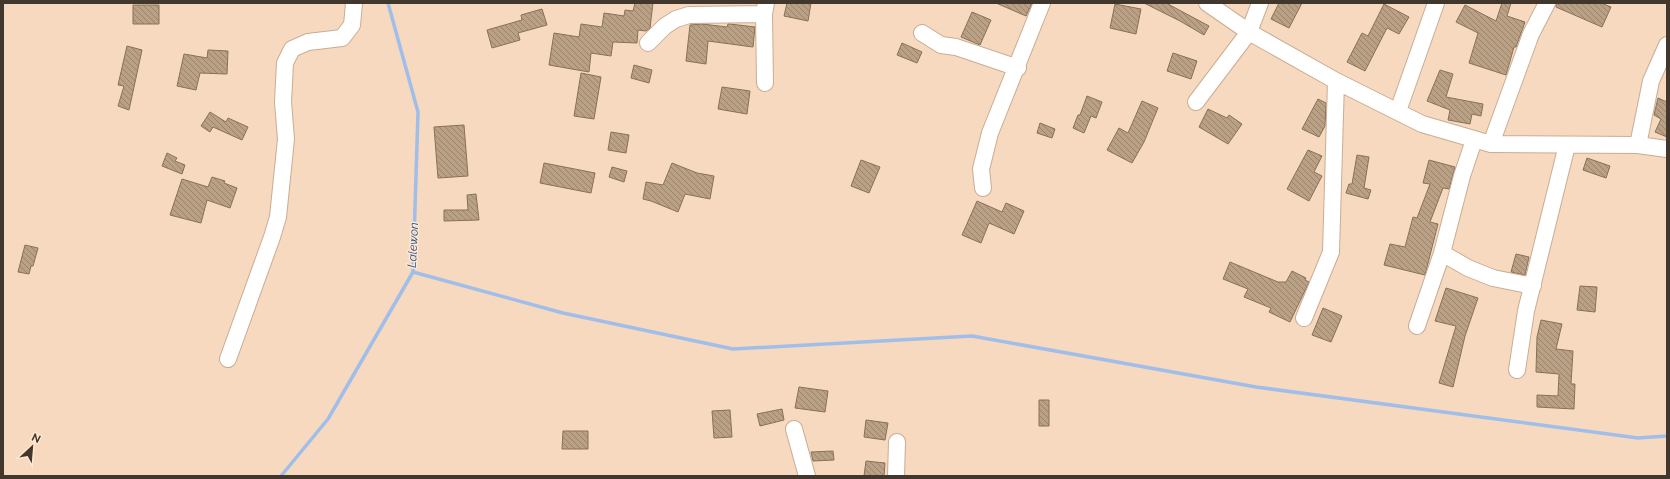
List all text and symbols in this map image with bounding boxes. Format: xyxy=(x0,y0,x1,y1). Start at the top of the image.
water label: Lalewon xyxy=(405,222,421,268)
north arrow xyxy=(12,427,52,467)
text: N xyxy=(30,431,43,446)

